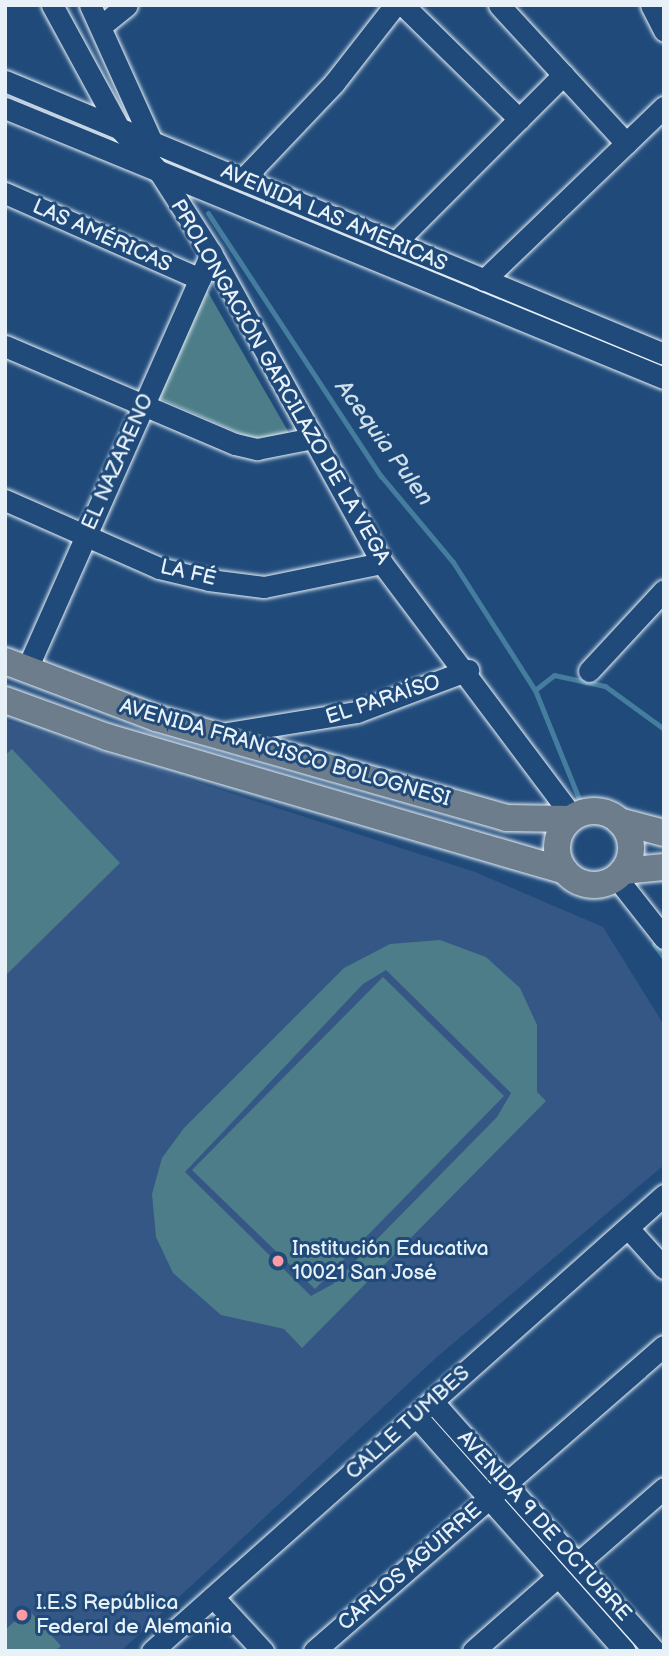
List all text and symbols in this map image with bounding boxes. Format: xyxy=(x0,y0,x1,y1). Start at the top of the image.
street label: AVENIDA LAS AMERICAS xyxy=(217,159,451,277)
street label: LAS AMÉRICAS xyxy=(29,194,175,278)
street label: PROLONGACIÓN GARCILAZO DE LA VEGA xyxy=(165,195,395,569)
water label: Acequia Pulen xyxy=(329,375,439,511)
street label: EL NAZARENO xyxy=(77,390,159,534)
street label: LA FÉ xyxy=(158,554,218,592)
street label: EL PARAÍSO xyxy=(322,670,444,730)
street label: AVENIDA FRANCISCO BOLOGNESI xyxy=(117,694,453,812)
place label: Institución Educativa 10021 San José xyxy=(292,1236,489,1286)
marker: Institución Educativa 10021 San José xyxy=(270,1253,286,1269)
street label: CALLE TUMBES xyxy=(341,1361,475,1485)
street label: AVENIDA 9 DE OCTUBRE xyxy=(452,1425,636,1627)
street label: CARLOS AGUIRRE xyxy=(333,1498,487,1636)
place label: I.E.S República Federal de Alemania xyxy=(36,1590,232,1640)
marker: I.E.S República Federal de Alemania xyxy=(14,1607,30,1623)

